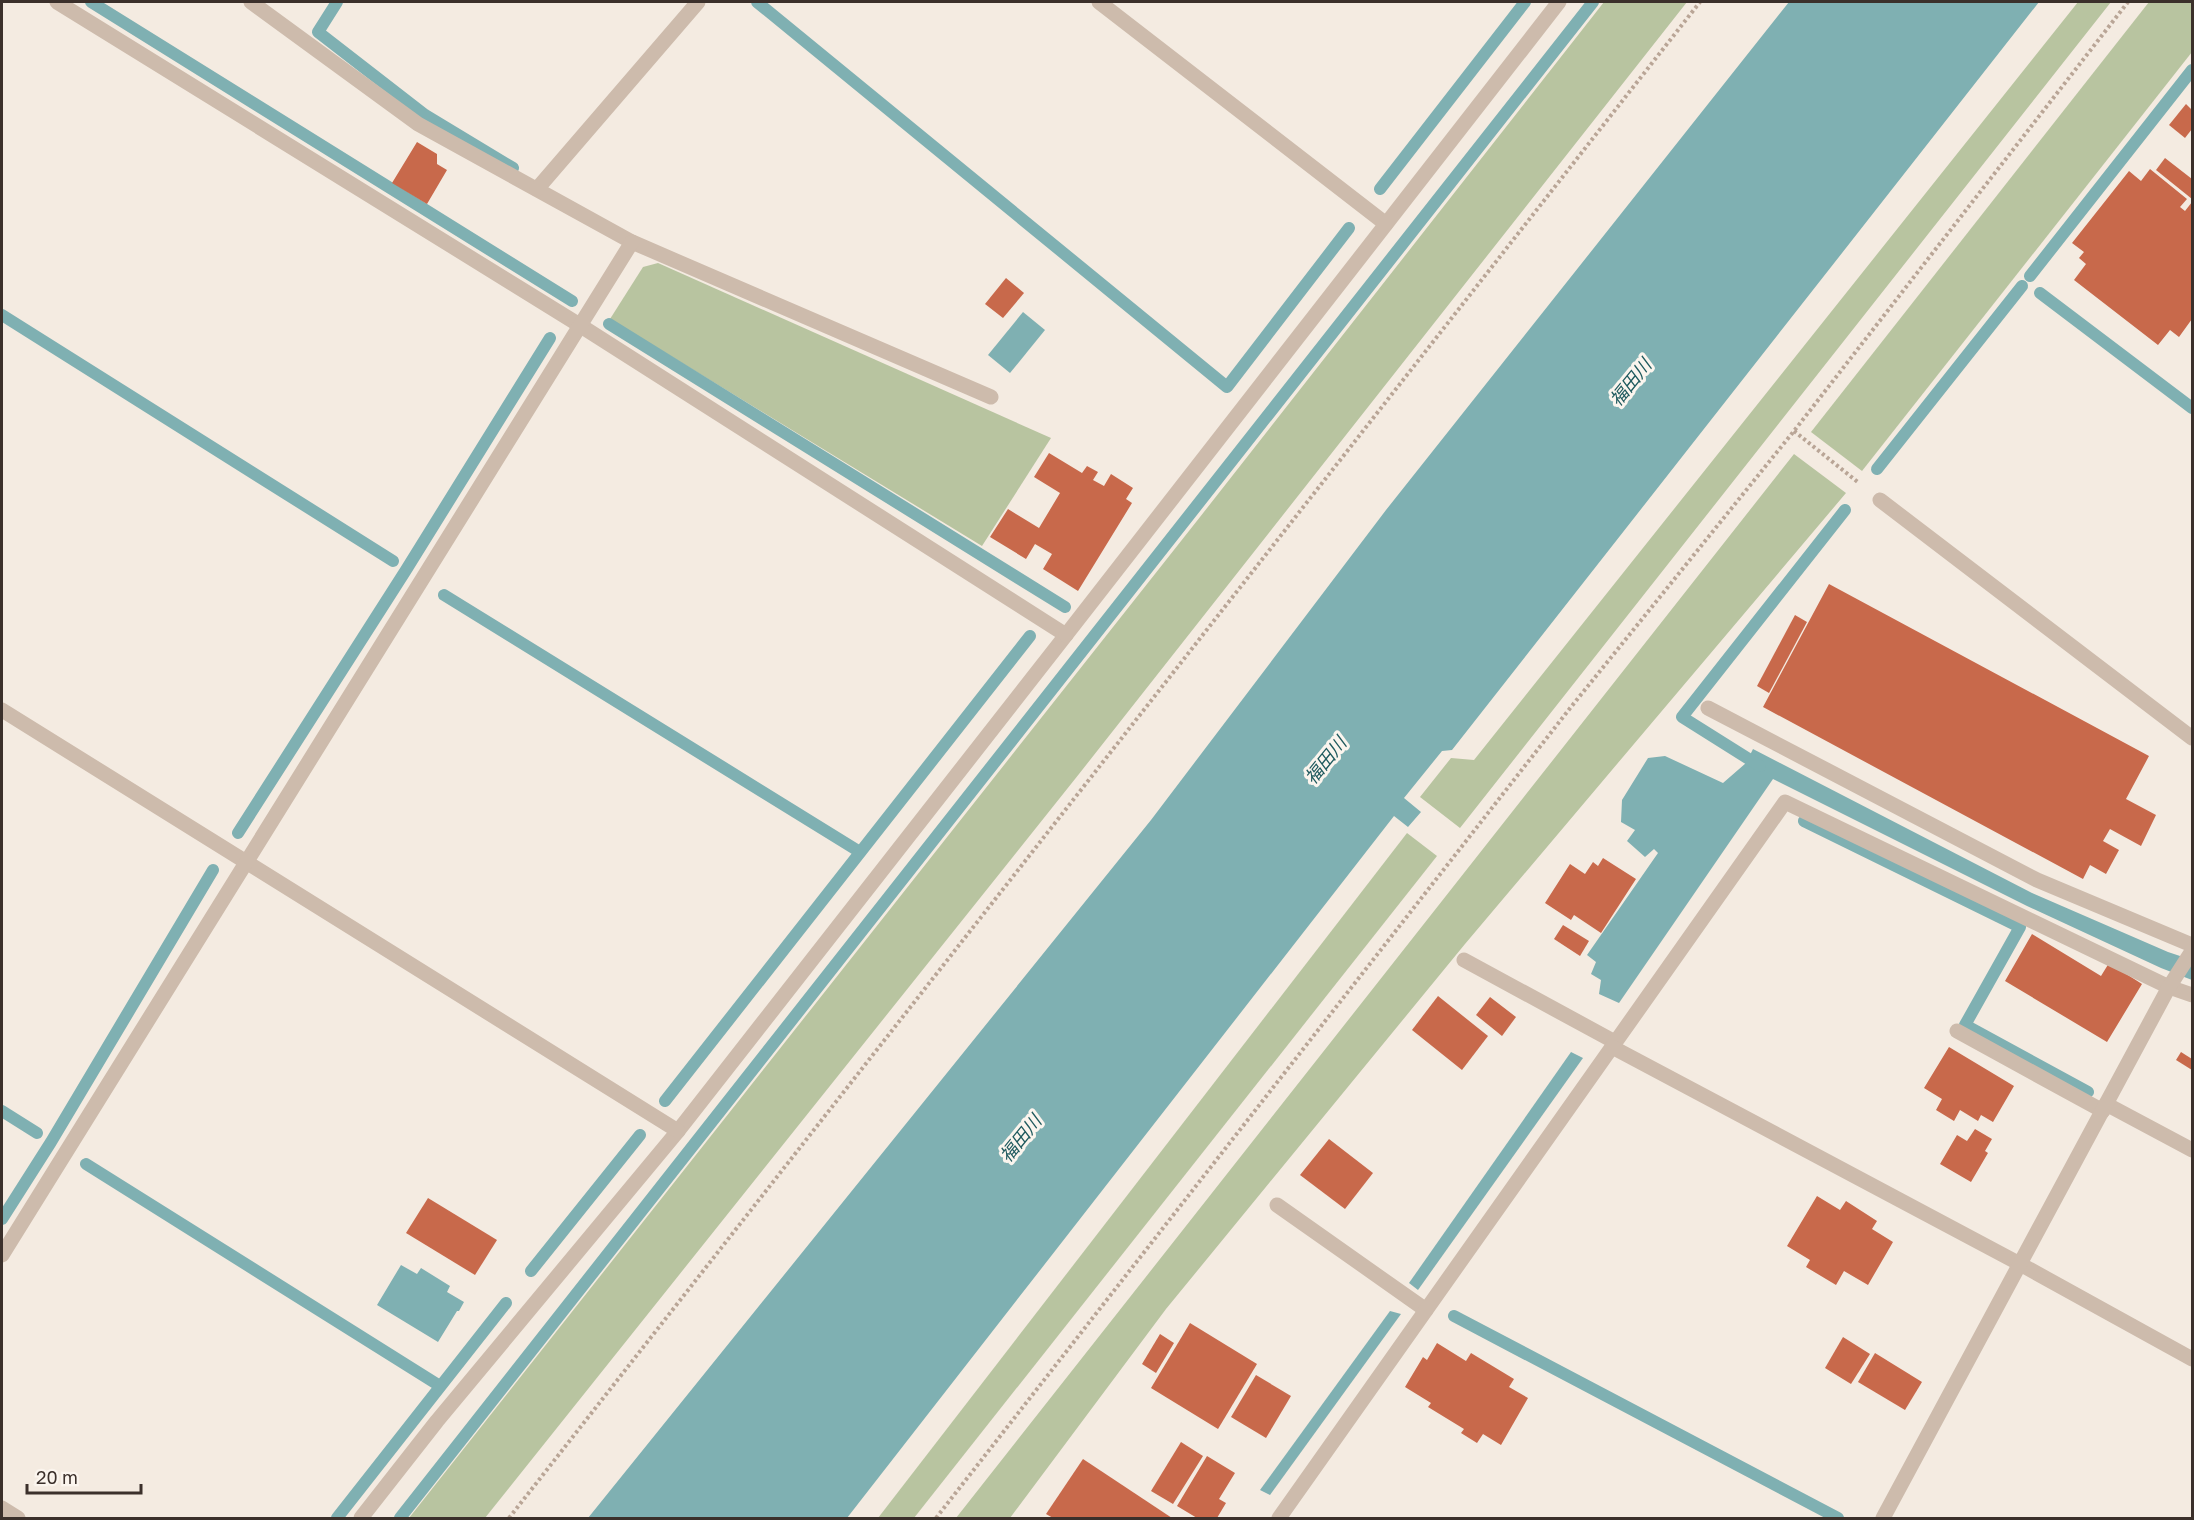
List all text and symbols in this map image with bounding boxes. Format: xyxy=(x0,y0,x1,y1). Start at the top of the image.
water label: 福田川 xyxy=(1604,353,1657,410)
water label: 福田川 xyxy=(1299,731,1352,788)
water label: 福田川 xyxy=(994,1109,1047,1166)
scale bar xyxy=(27,1457,141,1495)
text: 20 m xyxy=(36,1466,78,1488)

